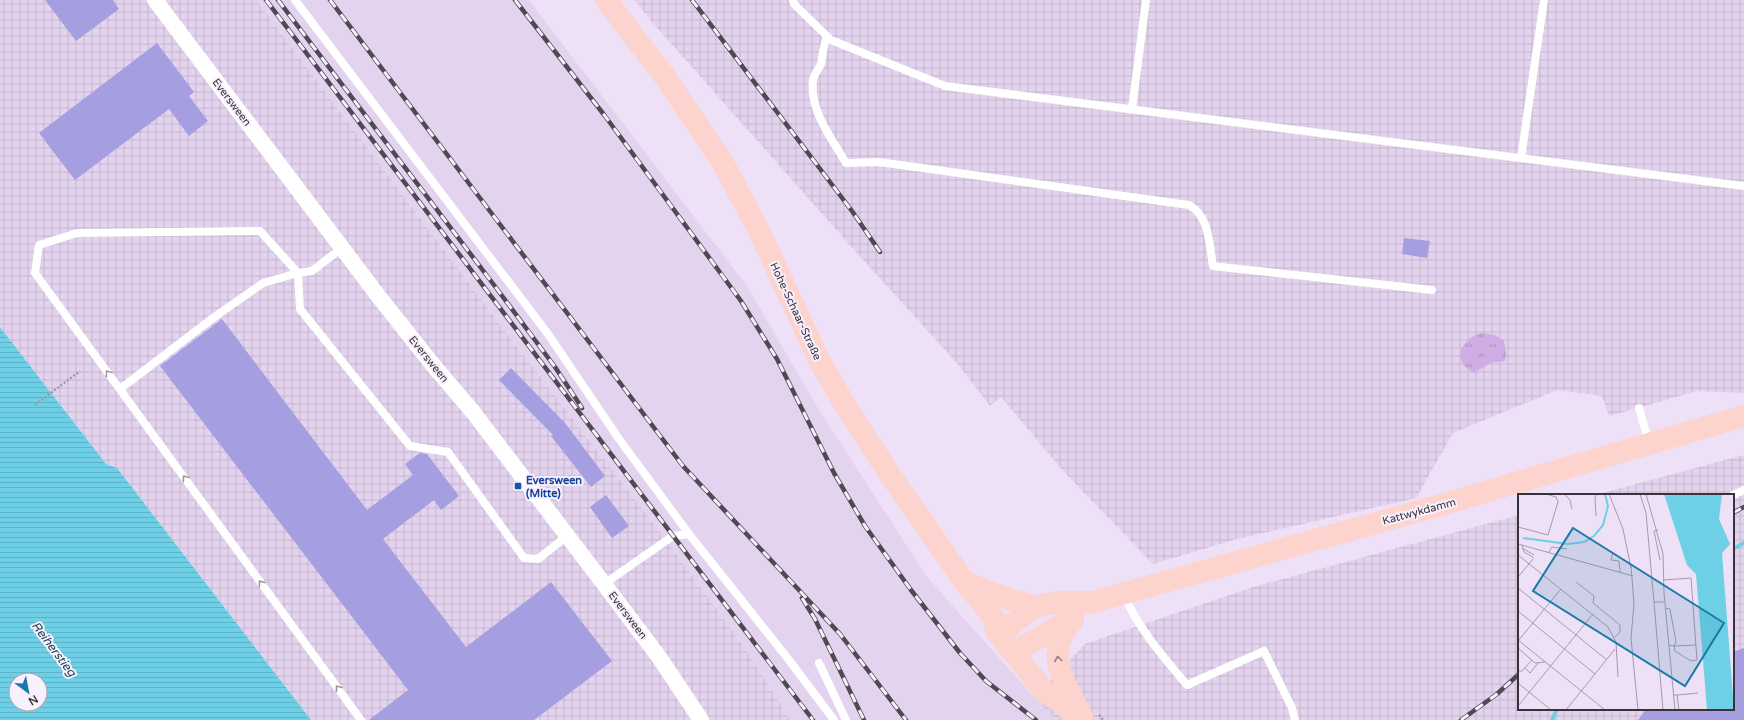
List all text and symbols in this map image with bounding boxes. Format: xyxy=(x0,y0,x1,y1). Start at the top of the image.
street label: Eversween xyxy=(210,76,254,129)
street label: Hohe-Schaar-Straße xyxy=(767,260,824,362)
street label: Eversween xyxy=(406,333,451,385)
one-way arrow xyxy=(105,370,113,377)
place label: Eversween (Mitte) xyxy=(526,474,582,500)
one-way arrow xyxy=(183,476,190,483)
marker: Eversween (Mitte) xyxy=(513,481,523,491)
inset map xyxy=(1518,494,1734,710)
street label: Kattwykdamm xyxy=(1381,495,1457,528)
one-way arrow xyxy=(259,581,266,588)
street label: Eversween xyxy=(606,589,650,642)
water label: Reiherstieg xyxy=(29,619,80,680)
one-way arrow xyxy=(1054,656,1063,662)
north arrow xyxy=(8,672,48,712)
one-way arrow xyxy=(336,686,343,693)
text: N xyxy=(26,692,40,708)

